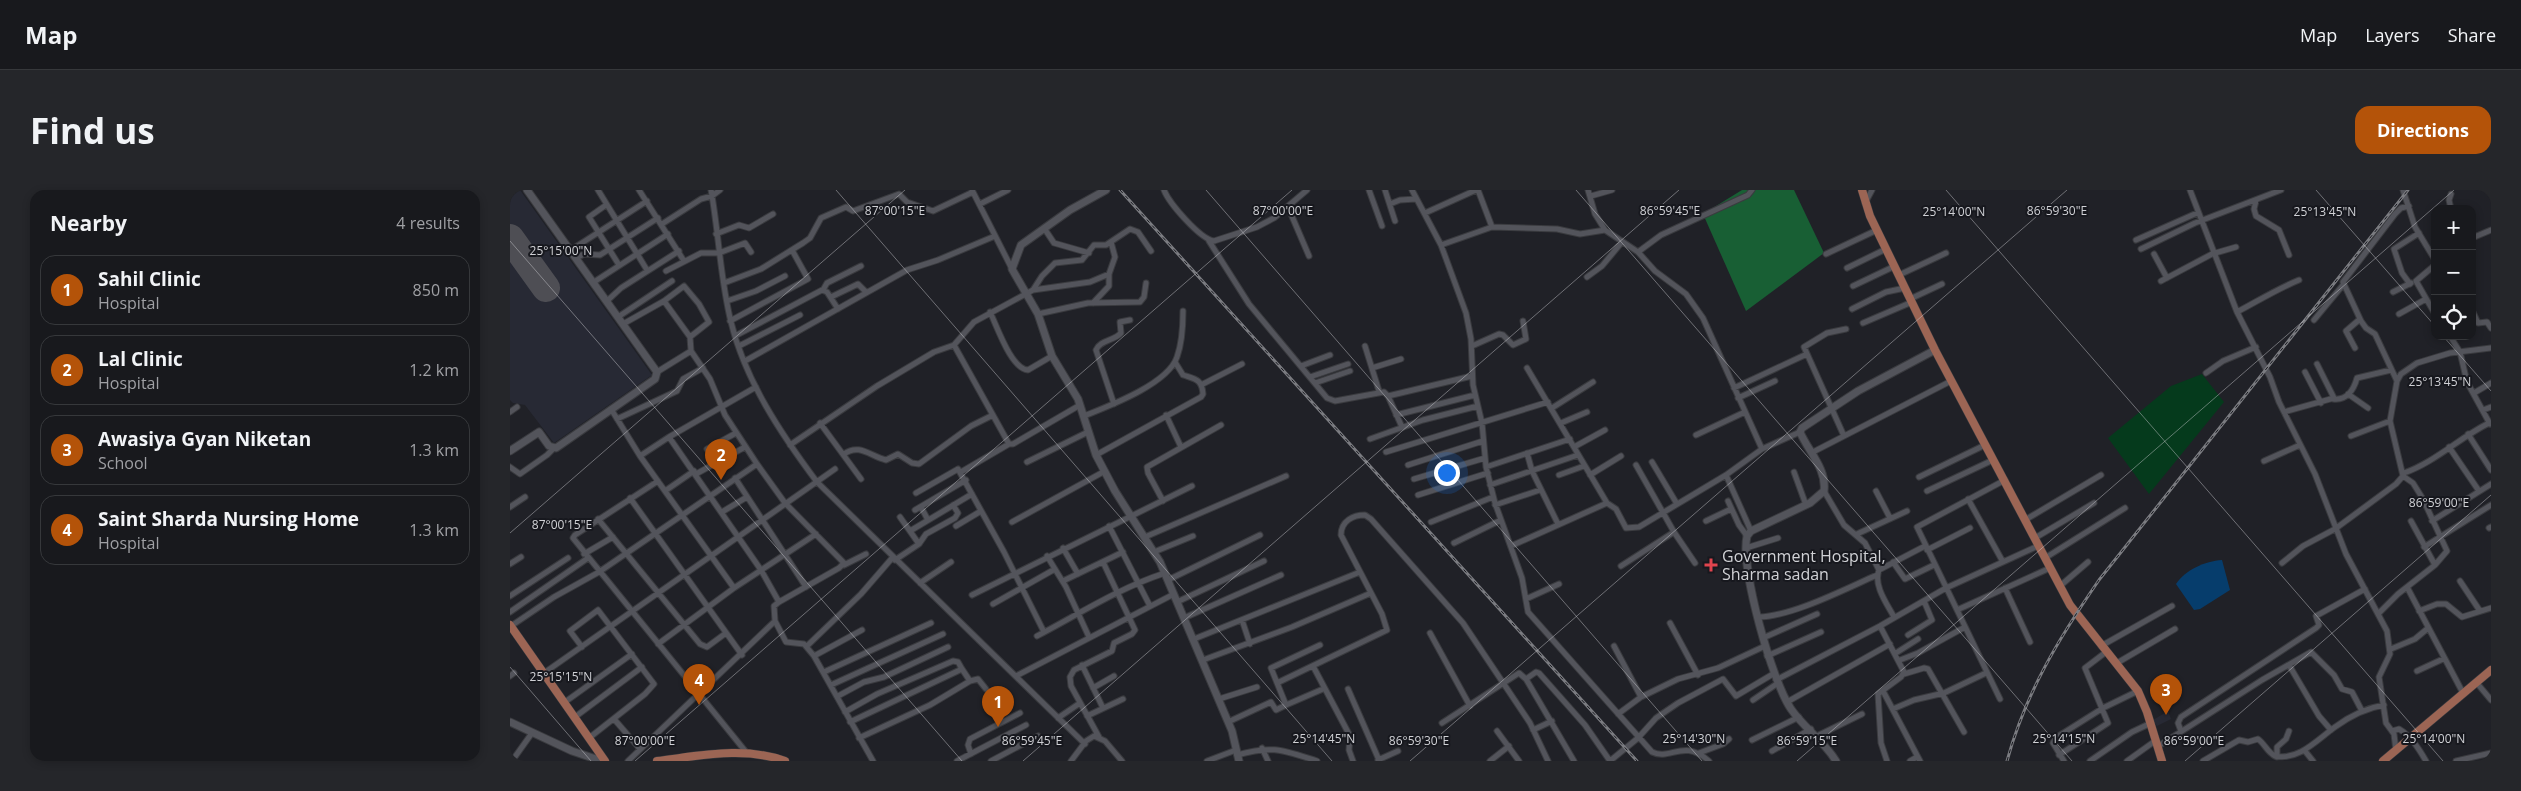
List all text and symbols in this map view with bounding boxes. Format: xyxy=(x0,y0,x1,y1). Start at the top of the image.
text: Map xyxy=(25,18,77,51)
text: Map xyxy=(2300,23,2337,47)
text: Layers xyxy=(2365,23,2420,47)
text: Share xyxy=(2448,23,2496,47)
button: Directions xyxy=(2355,106,2491,154)
text: Find us xyxy=(30,107,155,154)
text: 87°00'15"E xyxy=(865,202,925,219)
text: 87°00'00"E xyxy=(1253,202,1313,219)
text: 86°59'45"E xyxy=(1640,202,1700,219)
text: 86°59'30"E xyxy=(2027,202,2087,219)
text: 25°14'00"N xyxy=(1923,203,1985,220)
text: 25°13'45"N xyxy=(2294,203,2356,220)
map controls xyxy=(2431,205,2476,340)
button: + xyxy=(2431,205,2476,250)
text: Nearby xyxy=(50,209,127,237)
text: 4 results xyxy=(396,212,460,234)
text: 25°15'00"N xyxy=(530,242,592,259)
button: − xyxy=(2431,250,2476,295)
text: Sahil Clinic xyxy=(98,266,201,292)
text: 1 xyxy=(62,279,72,301)
text: 850 m xyxy=(413,279,459,301)
text: Hospital xyxy=(98,292,160,314)
button: locate xyxy=(2431,295,2476,340)
text: Lal Clinic xyxy=(98,346,183,372)
text: 2 xyxy=(62,359,72,381)
text: 1.2 km xyxy=(409,359,459,381)
text: Hospital xyxy=(98,372,160,394)
text: 25°13'45"N xyxy=(2409,373,2471,390)
text: Awasiya Gyan Niketan xyxy=(98,426,311,452)
text: 3 xyxy=(62,439,72,461)
text: 1.3 km xyxy=(409,439,459,461)
pin: 2 xyxy=(705,439,737,480)
text: School xyxy=(98,452,148,474)
your location xyxy=(1434,460,1460,486)
text: 86°59'00"E xyxy=(2409,494,2469,511)
text: Saint Sharda Nursing Home xyxy=(98,506,359,532)
text: 87°00'15"E xyxy=(532,516,592,533)
text: 4 xyxy=(62,519,72,541)
text: 1.3 km xyxy=(409,519,459,541)
text: Hospital xyxy=(98,532,160,554)
place label: Government Hospital, Sharma sadan xyxy=(1722,545,1886,585)
marker: Government Hospital, Sharma sadan xyxy=(1704,558,1718,572)
pin: 4 xyxy=(683,664,715,705)
text: 25°15'15"N xyxy=(530,668,592,685)
pin: 3 xyxy=(2150,674,2182,715)
pin: 1 xyxy=(982,686,1014,727)
text: 25°14'45"N xyxy=(1293,730,1355,747)
text: 25°14'30"N xyxy=(1663,730,1725,747)
text: 25°14'15"N xyxy=(2033,730,2095,747)
text: 25°14'00"N xyxy=(2403,730,2465,747)
text: 87°00'00"E xyxy=(615,732,675,749)
text: 86°59'45"E xyxy=(1002,732,1062,749)
text: 86°59'30"E xyxy=(1389,732,1449,749)
text: 86°59'15"E xyxy=(1777,732,1837,749)
text: 86°59'00"E xyxy=(2164,732,2224,749)

